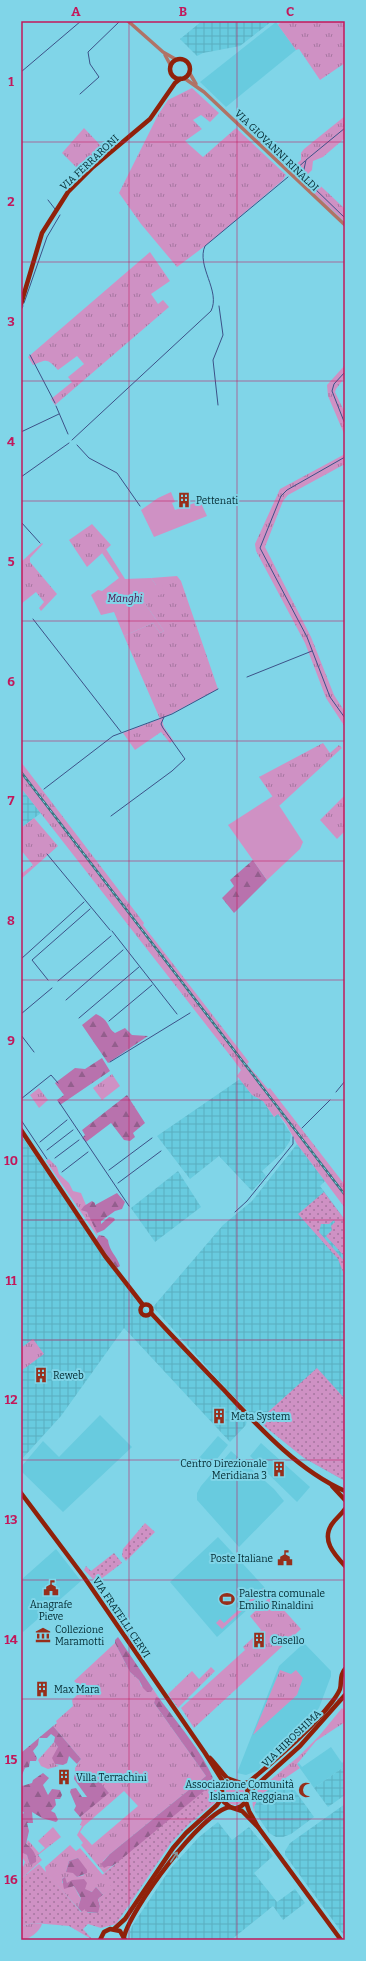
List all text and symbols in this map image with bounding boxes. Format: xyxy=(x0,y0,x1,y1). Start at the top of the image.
text: A xyxy=(71,4,81,19)
text: B xyxy=(179,4,187,19)
text: C xyxy=(286,4,294,19)
text: 1 xyxy=(8,74,14,89)
street label: VIA GIOVANNI RINALDI xyxy=(232,108,321,194)
street label: VIA FERRARONI xyxy=(58,132,122,193)
text: 2 xyxy=(7,194,15,209)
text: 3 xyxy=(7,314,15,329)
text: 4 xyxy=(7,434,15,449)
building icon: Pettenati xyxy=(175,491,193,509)
place label: Pettenati xyxy=(196,495,238,507)
text: 5 xyxy=(7,554,15,569)
park label: Manghi xyxy=(108,593,143,605)
text: 6 xyxy=(7,674,15,689)
text: 7 xyxy=(8,793,15,808)
text: 8 xyxy=(7,913,15,928)
text: 9 xyxy=(7,1033,15,1048)
text: 10 xyxy=(4,1153,18,1168)
text: 11 xyxy=(5,1273,17,1288)
building icon: Reweb xyxy=(32,1366,50,1384)
place label: Reweb xyxy=(53,1370,84,1382)
text: 12 xyxy=(5,1392,17,1407)
building icon: Meta System xyxy=(210,1407,228,1425)
place label: Meta System xyxy=(231,1411,291,1423)
place label: Centro Direzionale Meridiana 3 xyxy=(180,1458,267,1482)
building icon: Centro Direzionale Meridiana 3 xyxy=(270,1460,288,1478)
text: 13 xyxy=(4,1512,18,1527)
public building icon: Poste Italiane xyxy=(276,1549,294,1567)
place label: Poste Italiane xyxy=(210,1553,273,1565)
street label: VIA FRATELLI CERVI xyxy=(90,1575,153,1660)
public building icon: Anagrafe Pieve xyxy=(42,1579,60,1597)
place label: Palestra comunale Emilio Rinaldini xyxy=(239,1588,325,1612)
sports icon: Palestra comunale Emilio Rinaldini xyxy=(218,1590,236,1608)
place label: Anagrafe Pieve xyxy=(30,1599,72,1623)
place label: Collezione Maramotti xyxy=(55,1624,104,1648)
museum icon: Collezione Maramotti xyxy=(34,1626,52,1644)
building icon: Casello xyxy=(250,1631,268,1649)
text: 14 xyxy=(4,1632,18,1647)
place label: Casello xyxy=(271,1635,305,1647)
building icon: Max Mara xyxy=(33,1680,51,1698)
place label: Max Mara xyxy=(54,1684,100,1696)
street label: VIA HIROSHIMA xyxy=(260,1707,324,1770)
text: 15 xyxy=(5,1752,17,1767)
building icon: Villa Terrachini xyxy=(55,1768,73,1786)
place label: Villa Terrachini xyxy=(76,1772,147,1784)
place label: Associazione Comunità Islamica Reggiana xyxy=(185,1779,295,1803)
mosque icon: Associazione Comunità Islamica Reggiana xyxy=(297,1781,315,1799)
one-way arrow xyxy=(170,1851,178,1862)
text: 16 xyxy=(4,1872,18,1887)

